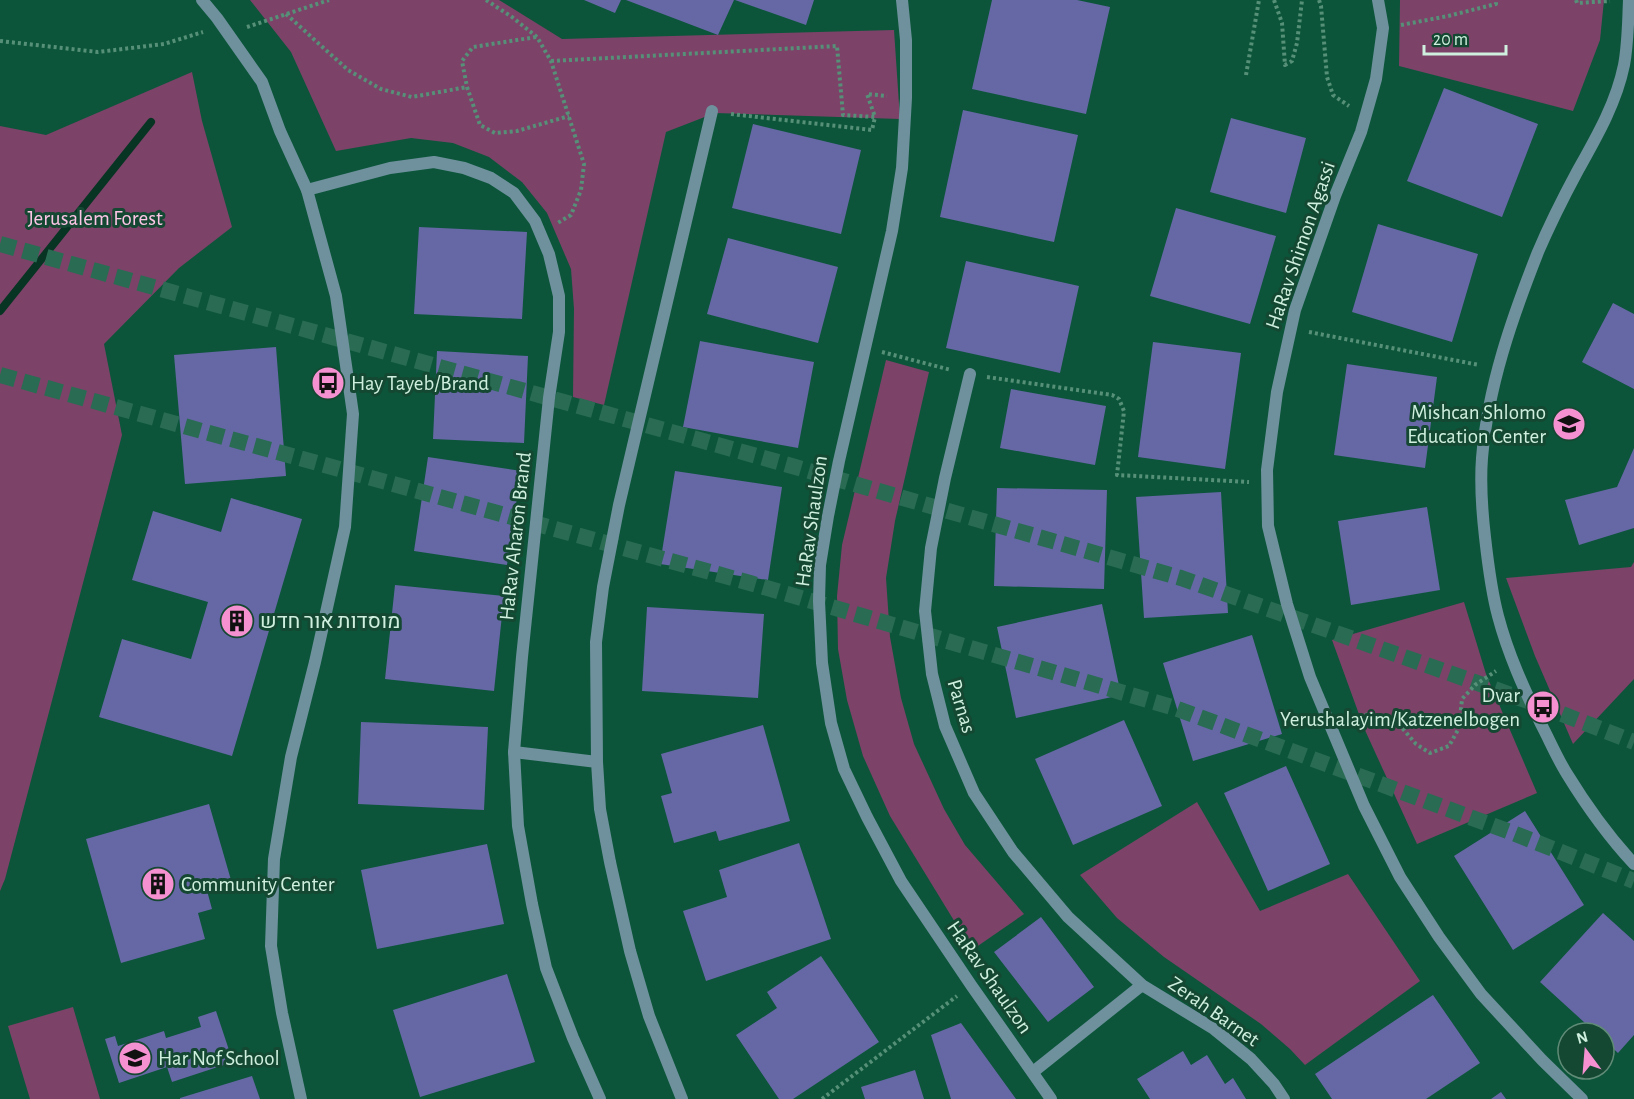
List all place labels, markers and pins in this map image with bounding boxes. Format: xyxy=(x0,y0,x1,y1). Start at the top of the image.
bus stop icon: Hay Tayeb/Brand xyxy=(310,365,346,401)
place label: Hay Tayeb/Brand xyxy=(351,373,489,394)
place label: Mishcan Shlomo Education Center xyxy=(1407,402,1546,447)
school or university icon: Mishcan Shlomo Education Center xyxy=(1551,406,1587,442)
building icon: מוסדות אור חדש xyxy=(219,603,255,639)
place label: מוסדות אור חדש xyxy=(260,611,400,632)
place label: Dvar Yerushalayim/Katzenelbogen xyxy=(1280,685,1520,730)
bus stop icon: Dvar Yerushalayim/Katzenelbogen xyxy=(1525,689,1561,725)
building icon: Community Center xyxy=(140,866,176,902)
place label: Community Center xyxy=(181,874,335,895)
school or university icon: Har Nof School xyxy=(117,1040,153,1076)
place label: Har Nof School xyxy=(158,1048,280,1069)

